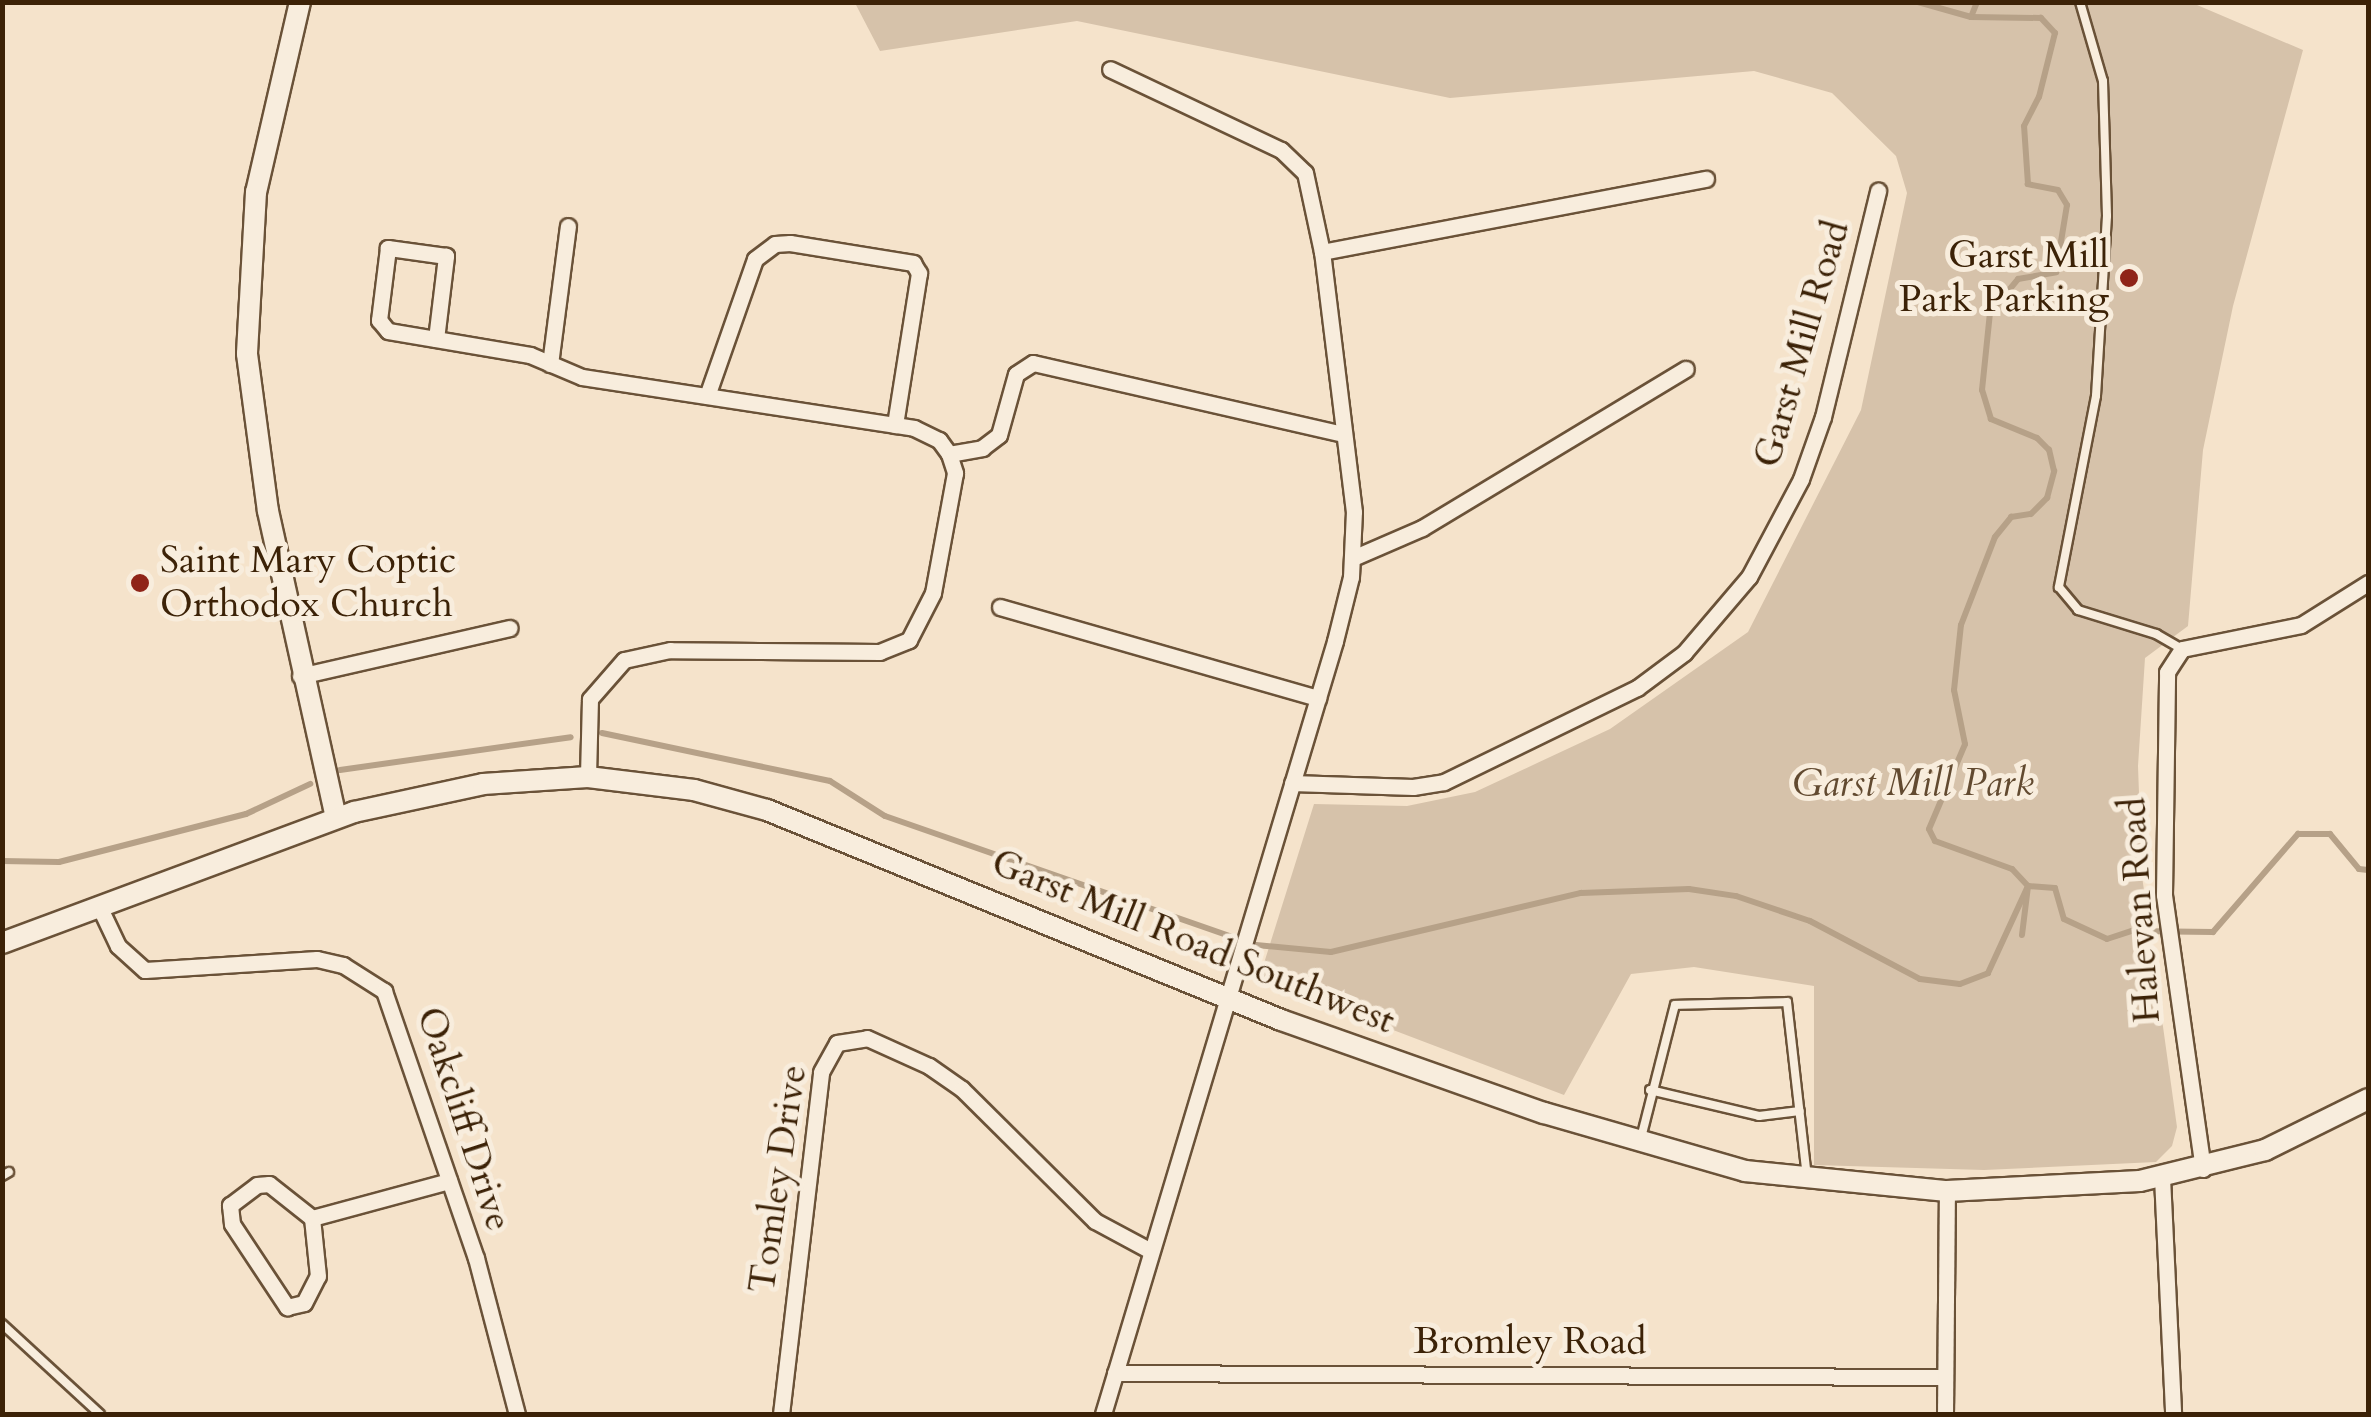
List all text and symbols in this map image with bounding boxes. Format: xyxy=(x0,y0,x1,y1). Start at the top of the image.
street label: Garst Mill Road xyxy=(1745,215,1859,473)
place label: Garst Mill Park Parking xyxy=(1899,233,2109,322)
marker: Garst Mill Park Parking xyxy=(2118,267,2140,289)
place label: Saint Mary Coptic Orthodox Church xyxy=(160,538,456,628)
marker: Saint Mary Coptic Orthodox Church xyxy=(129,572,151,594)
park label: Garst Mill Park xyxy=(1792,761,2034,807)
street label: Halevan Road xyxy=(2109,796,2171,1024)
street label: Garst Mill Road Southwest xyxy=(985,840,1401,1044)
street label: Oakcliff Drive xyxy=(406,1002,522,1236)
street label: Tomley Drive xyxy=(739,1062,817,1296)
street label: Bromley Road xyxy=(1413,1319,1647,1365)

